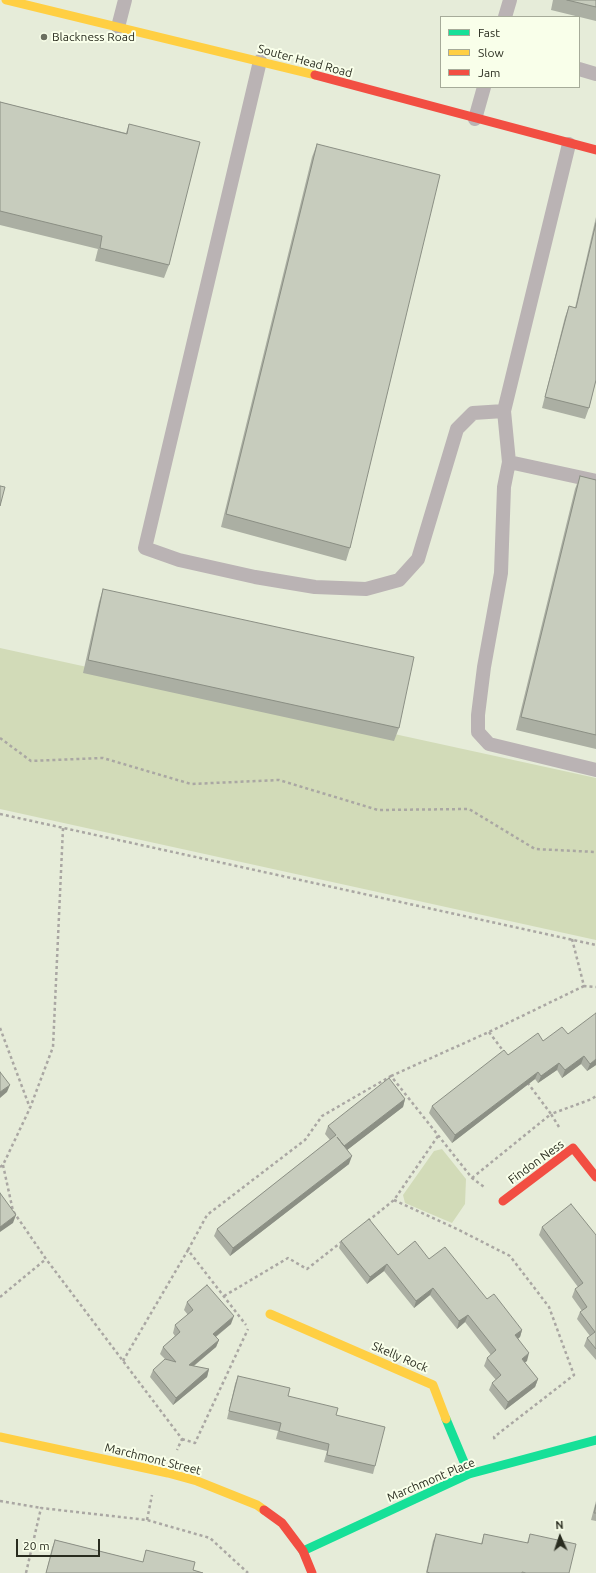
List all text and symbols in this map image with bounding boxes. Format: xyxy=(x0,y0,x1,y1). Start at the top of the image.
legend xyxy=(440,16,580,88)
text: Fast xyxy=(478,26,500,39)
place label: Blackness Road xyxy=(52,30,135,44)
marker: Blackness Road xyxy=(39,32,49,42)
street label: Souter Head Road xyxy=(256,41,354,81)
text: Slow xyxy=(478,46,504,59)
text: Jam xyxy=(478,66,500,79)
street label: Findon Ness xyxy=(505,1137,567,1187)
street label: Skelly Rock xyxy=(370,1339,430,1375)
street label: Marchmont Street xyxy=(103,1440,203,1478)
street label: Marchmont Place xyxy=(385,1455,477,1505)
north arrow xyxy=(540,1517,580,1557)
text: N xyxy=(555,1519,564,1531)
scale bar xyxy=(18,1531,102,1557)
text: 20 m xyxy=(23,1539,50,1552)

